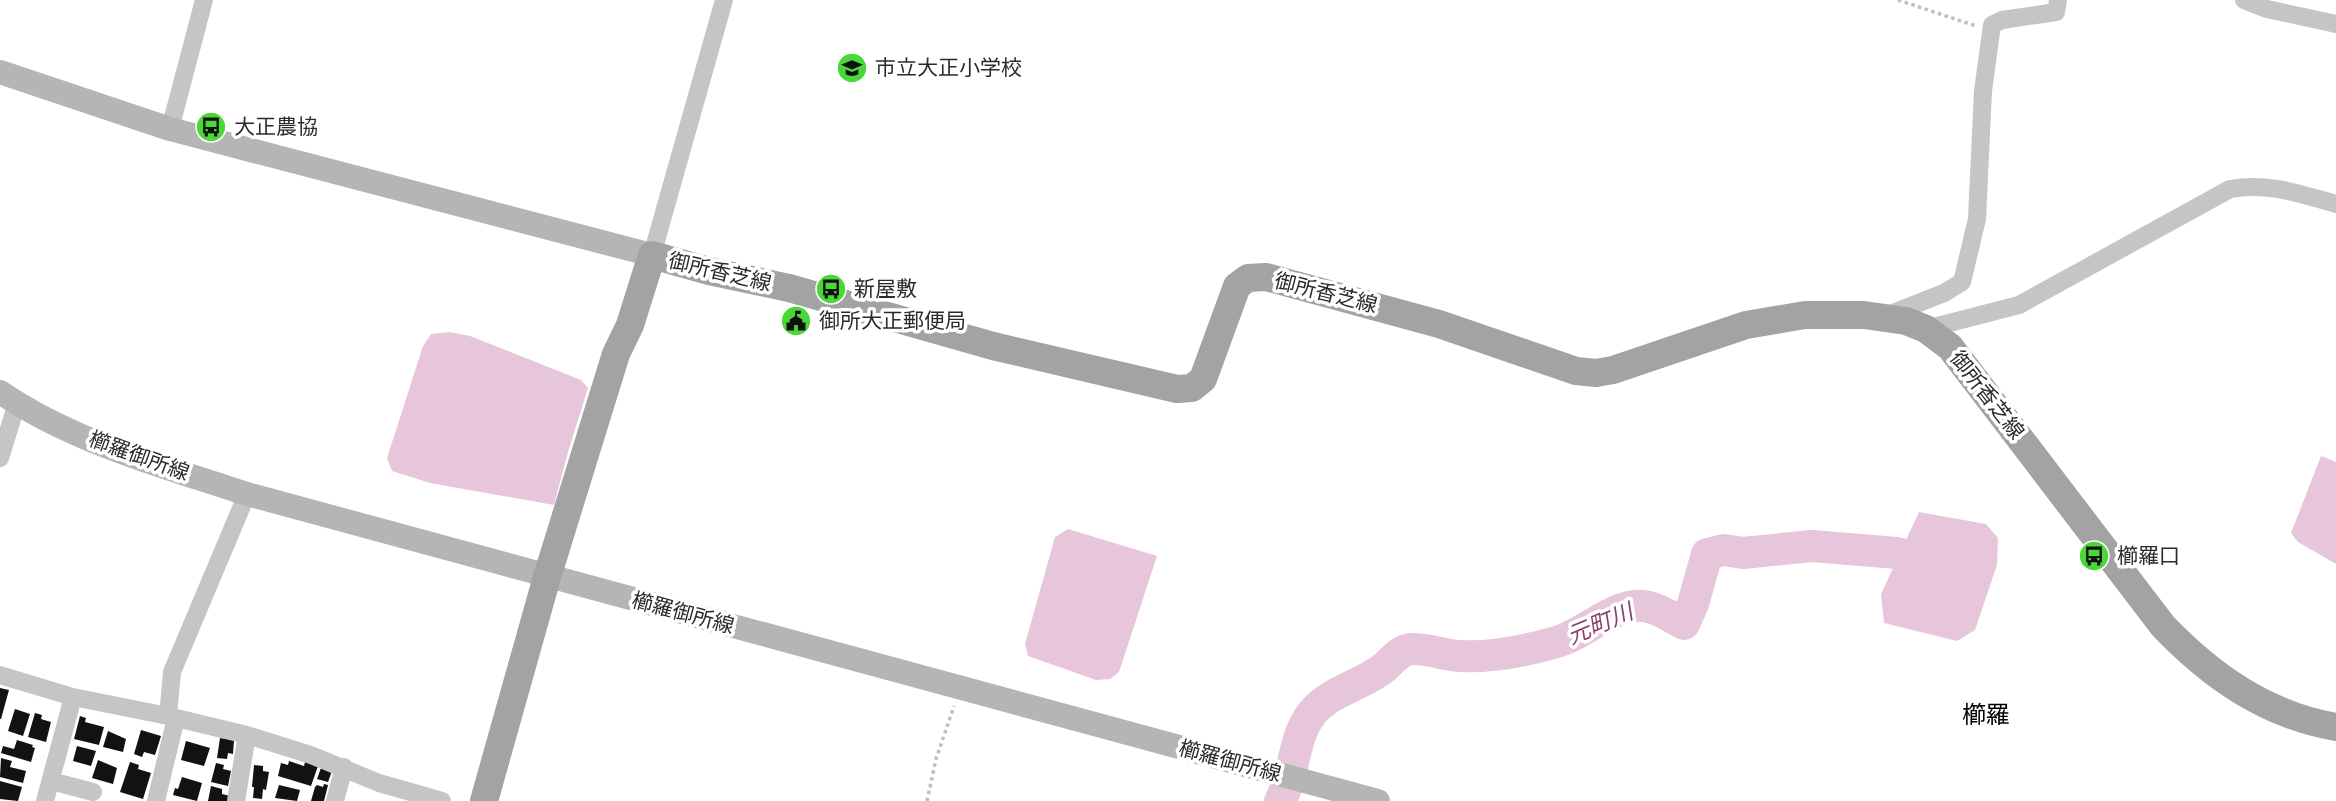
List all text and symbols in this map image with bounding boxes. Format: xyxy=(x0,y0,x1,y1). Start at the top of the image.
school or university icon: 市立大正小学校 xyxy=(835,51,869,85)
place label: 市立大正小学校 xyxy=(875,54,1022,82)
bus stop icon: 大正農協 xyxy=(194,110,228,144)
place label: 大正農協 xyxy=(234,113,318,141)
street label: 御所香芝線 xyxy=(666,247,774,297)
street label: 御所香芝線 xyxy=(1272,267,1380,319)
bus stop icon: 新屋敷 xyxy=(814,272,848,306)
place label: 新屋敷 xyxy=(854,275,917,303)
public building icon: 御所大正郵便局 xyxy=(779,304,813,338)
place label: 御所大正郵便局 xyxy=(819,307,966,335)
street label: 御所香芝線 xyxy=(1944,345,2030,445)
street label: 櫛羅御所線 xyxy=(85,425,193,487)
bus stop icon: 櫛羅口 xyxy=(2077,539,2111,573)
place label: 櫛羅口 xyxy=(2117,542,2180,570)
street label: 櫛羅御所線 xyxy=(629,586,737,640)
water label: 元町川 xyxy=(1562,595,1641,652)
district label: 櫛羅 xyxy=(1962,699,2010,731)
street label: 櫛羅御所線 xyxy=(1176,734,1284,788)

